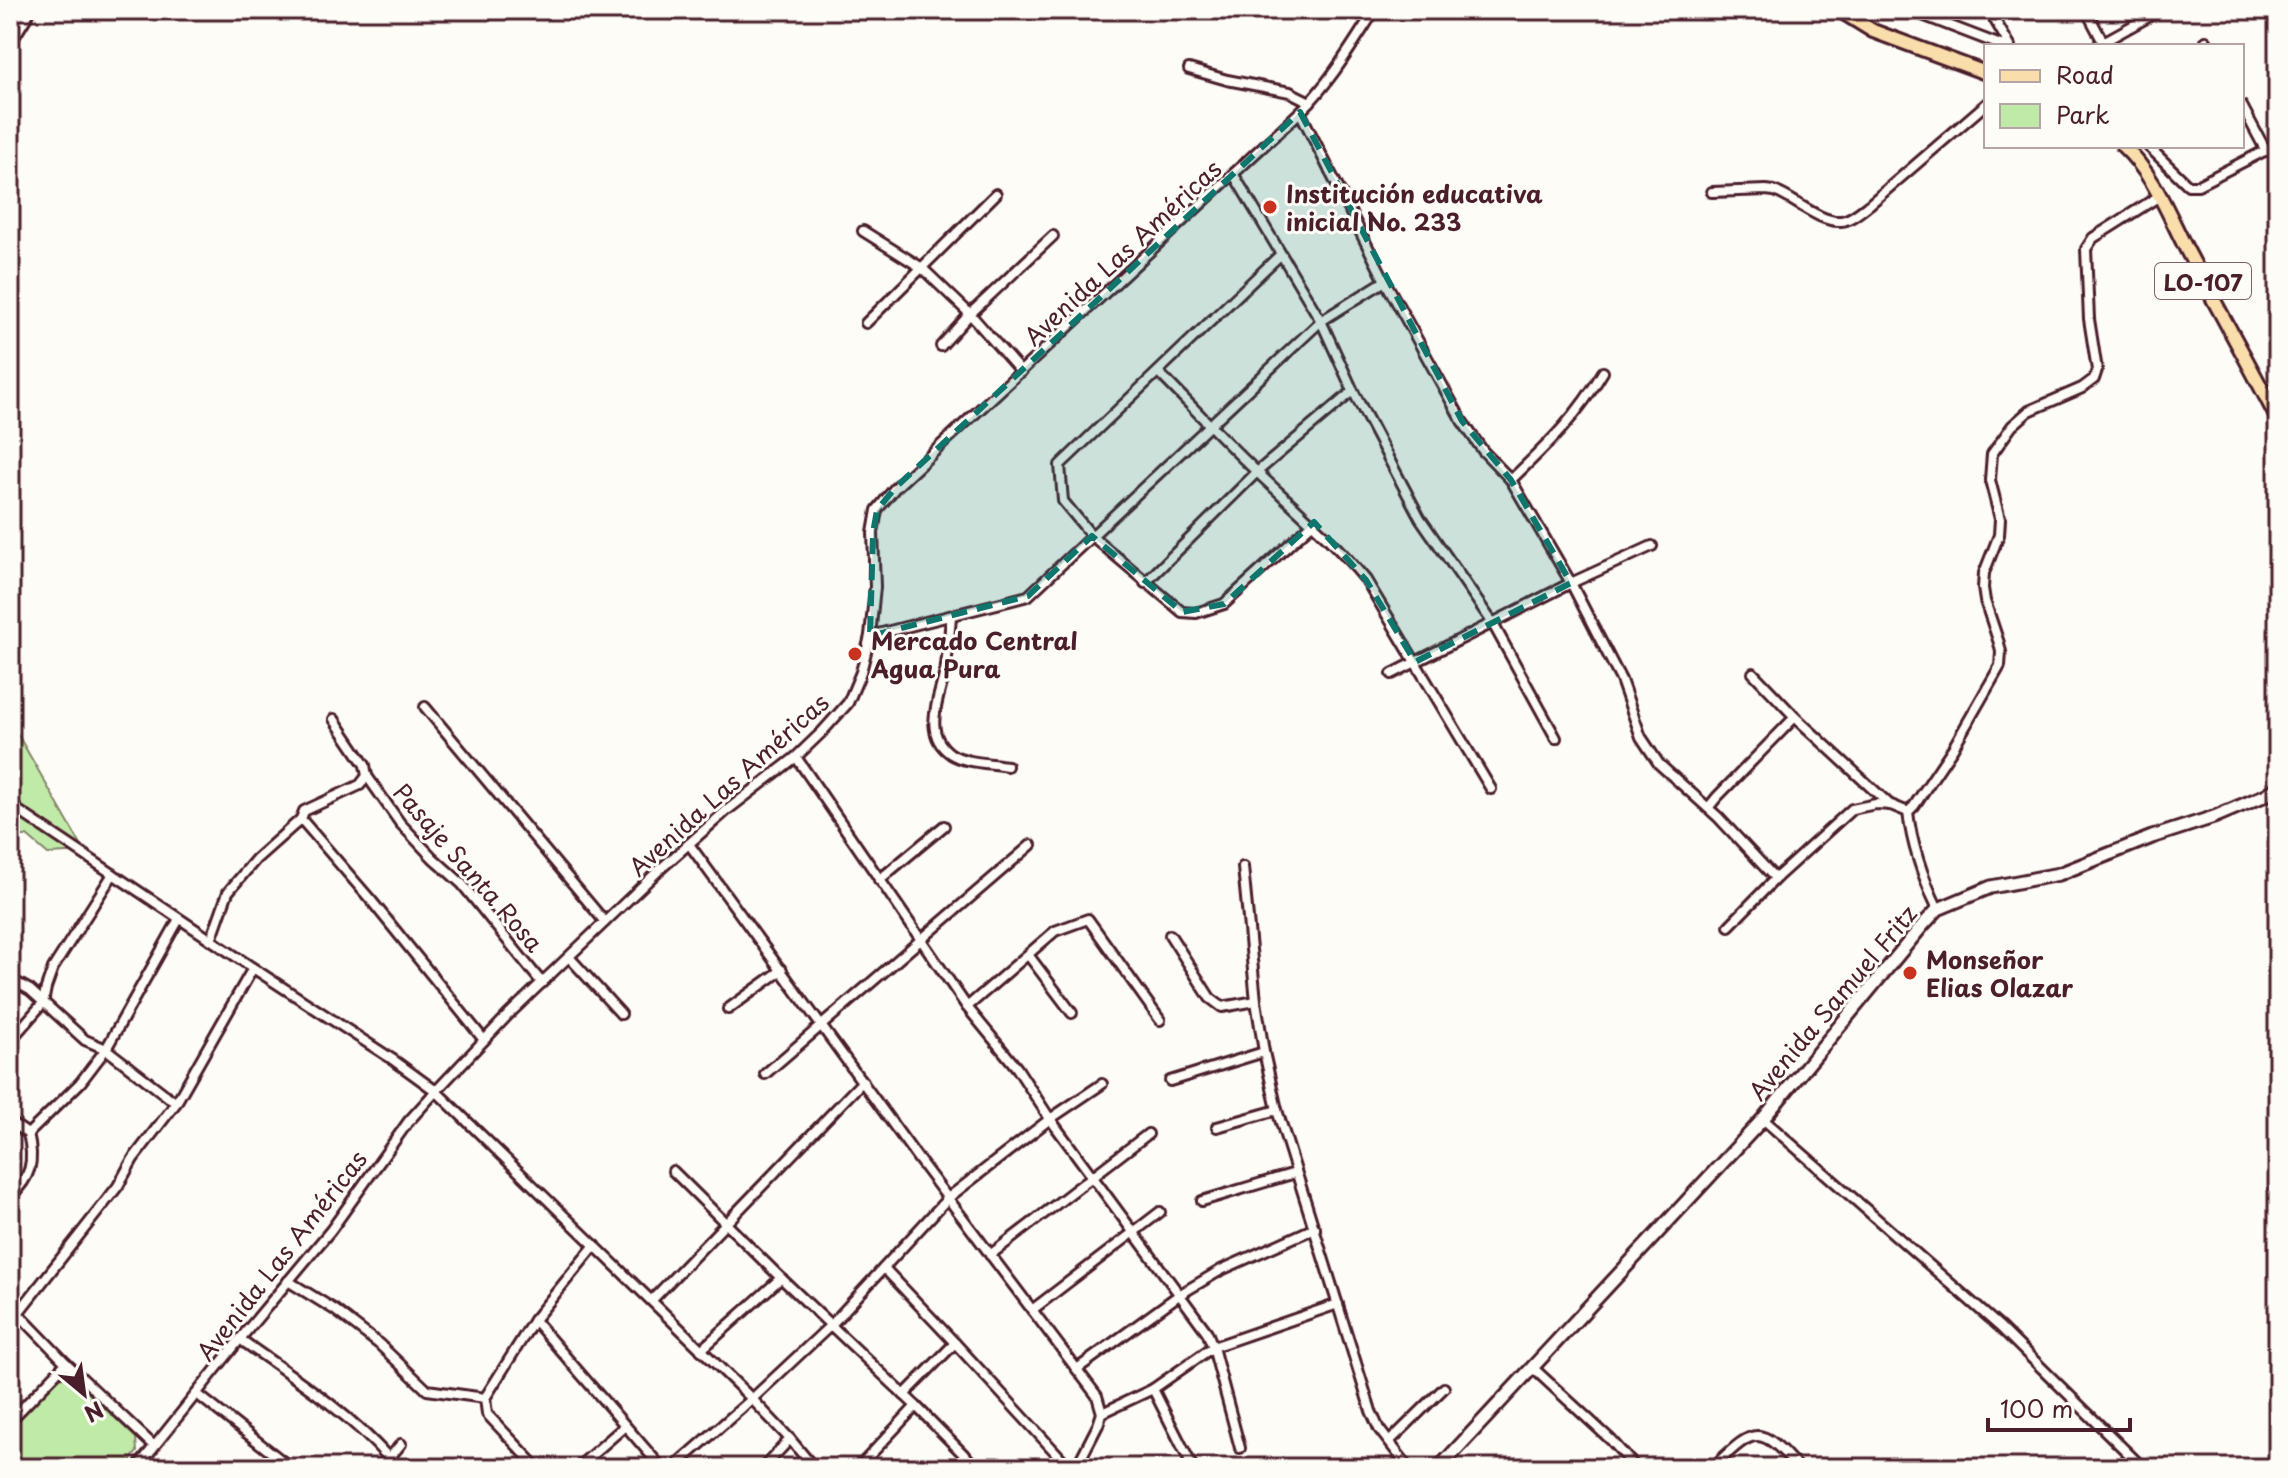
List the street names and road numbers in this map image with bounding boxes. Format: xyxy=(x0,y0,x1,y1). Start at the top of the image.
street label: Avenida Las Américas xyxy=(1015,151,1229,353)
road number: LO-107 xyxy=(2155,263,2251,299)
street label: Avenida Las Américas xyxy=(620,684,836,884)
street label: Pasaje Santa Rosa xyxy=(385,775,553,959)
street label: Avenida Samuel Fritz xyxy=(1739,896,1925,1108)
street label: Avenida Las Américas xyxy=(187,1142,375,1368)

